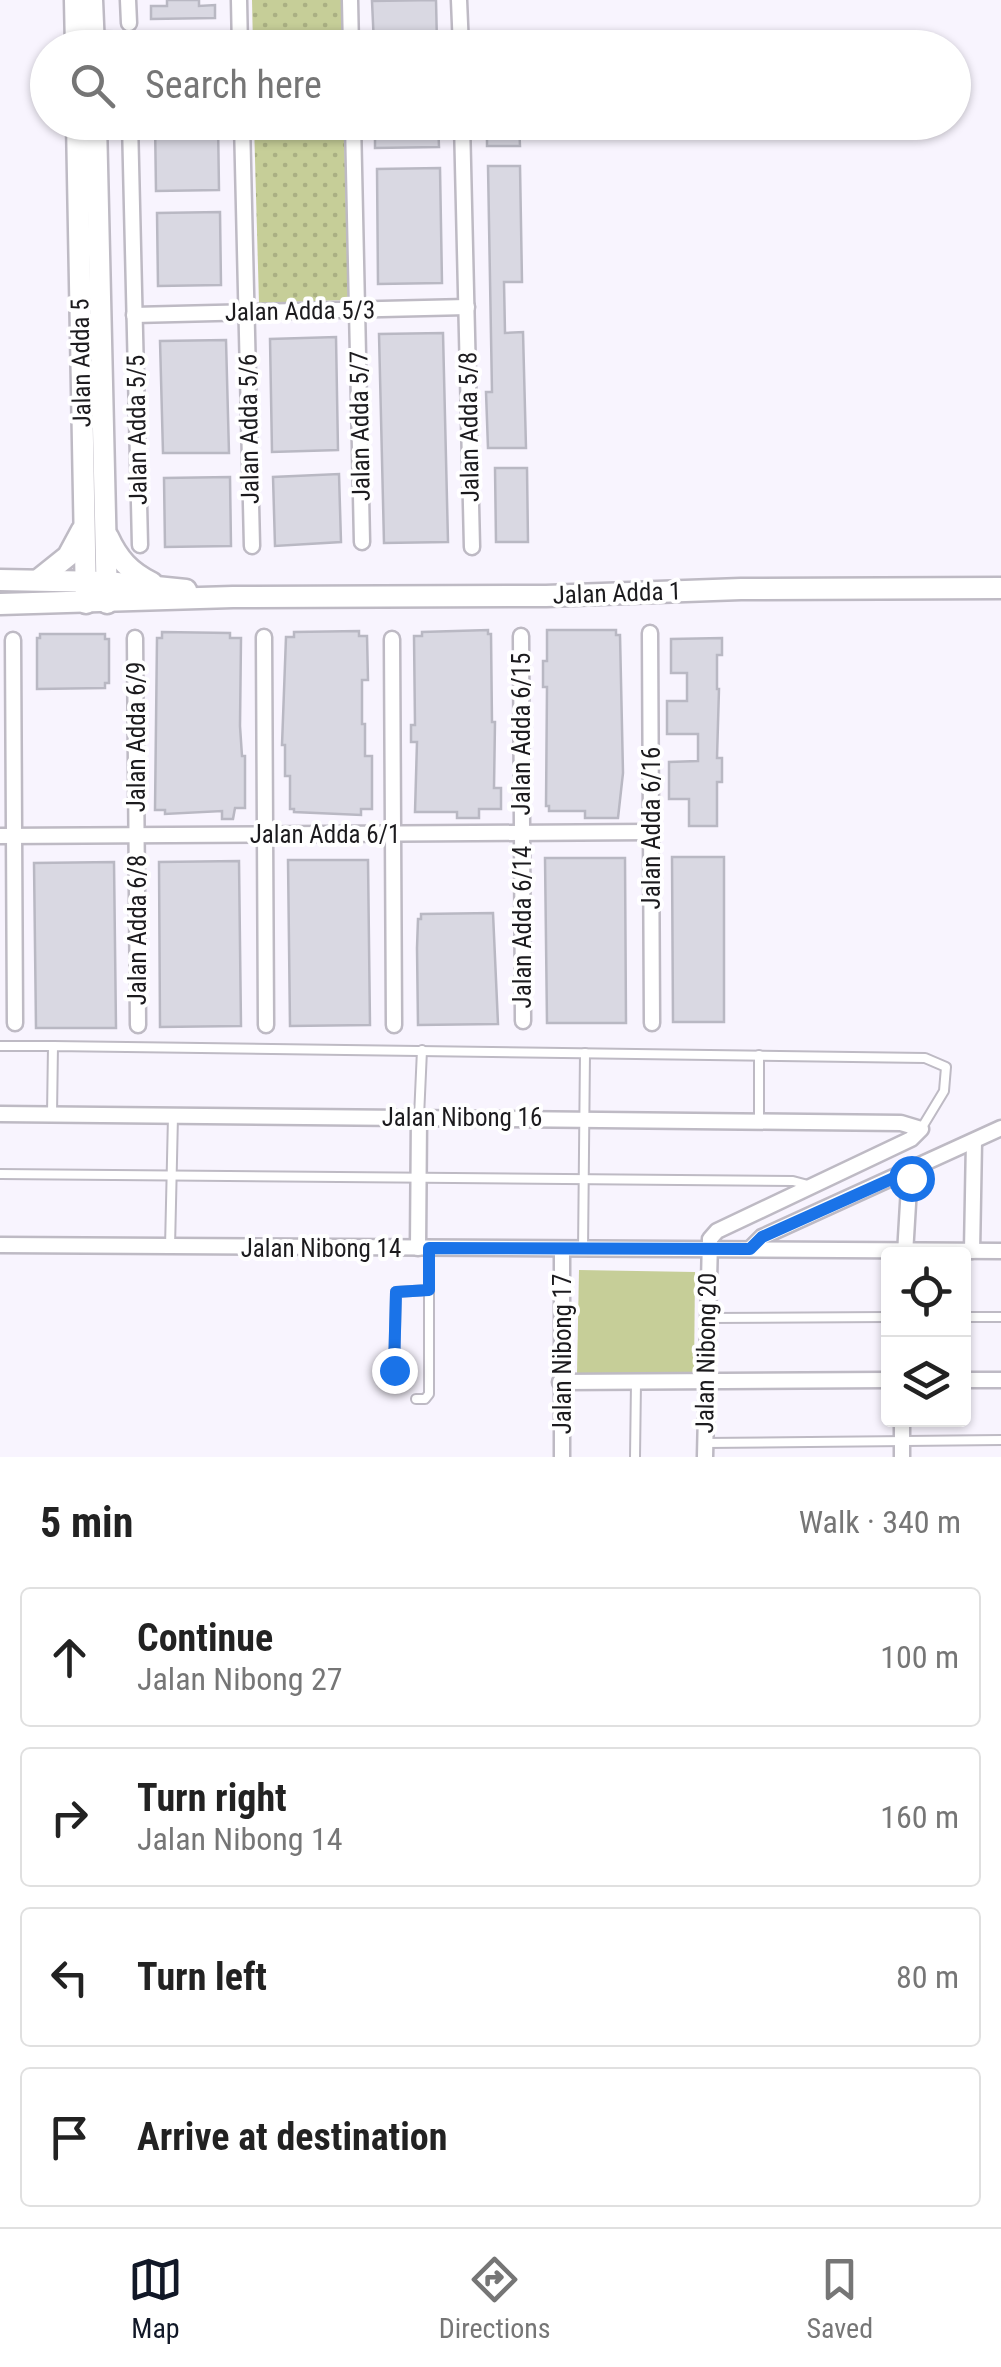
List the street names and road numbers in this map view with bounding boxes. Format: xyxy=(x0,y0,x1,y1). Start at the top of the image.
street label: Jalan Adda 5/3 xyxy=(225,295,375,327)
street label: Jalan Adda 5 xyxy=(65,298,97,428)
street label: Jalan Adda 5/7 xyxy=(344,351,376,501)
street label: Jalan Adda 5/8 xyxy=(453,352,485,502)
street label: Jalan Adda 5/6 xyxy=(233,354,265,504)
street label: Jalan Adda 5/5 xyxy=(121,355,153,505)
street label: Jalan Adda 1 xyxy=(552,576,682,610)
street label: Jalan Adda 6/15 xyxy=(507,653,536,815)
street label: Jalan Adda 6/9 xyxy=(122,662,151,812)
street label: Jalan Adda 6/16 xyxy=(637,747,666,909)
street label: Jalan Adda 6/1 xyxy=(250,820,400,849)
street label: Jalan Adda 6/14 xyxy=(508,846,537,1008)
street label: Jalan Adda 6/8 xyxy=(123,855,152,1005)
street label: Jalan Nibong 16 xyxy=(382,1103,542,1132)
street label: Jalan Nibong 14 xyxy=(241,1234,401,1263)
street label: Jalan Nibong 20 xyxy=(690,1272,722,1434)
street label: Jalan Nibong 17 xyxy=(548,1274,577,1434)

